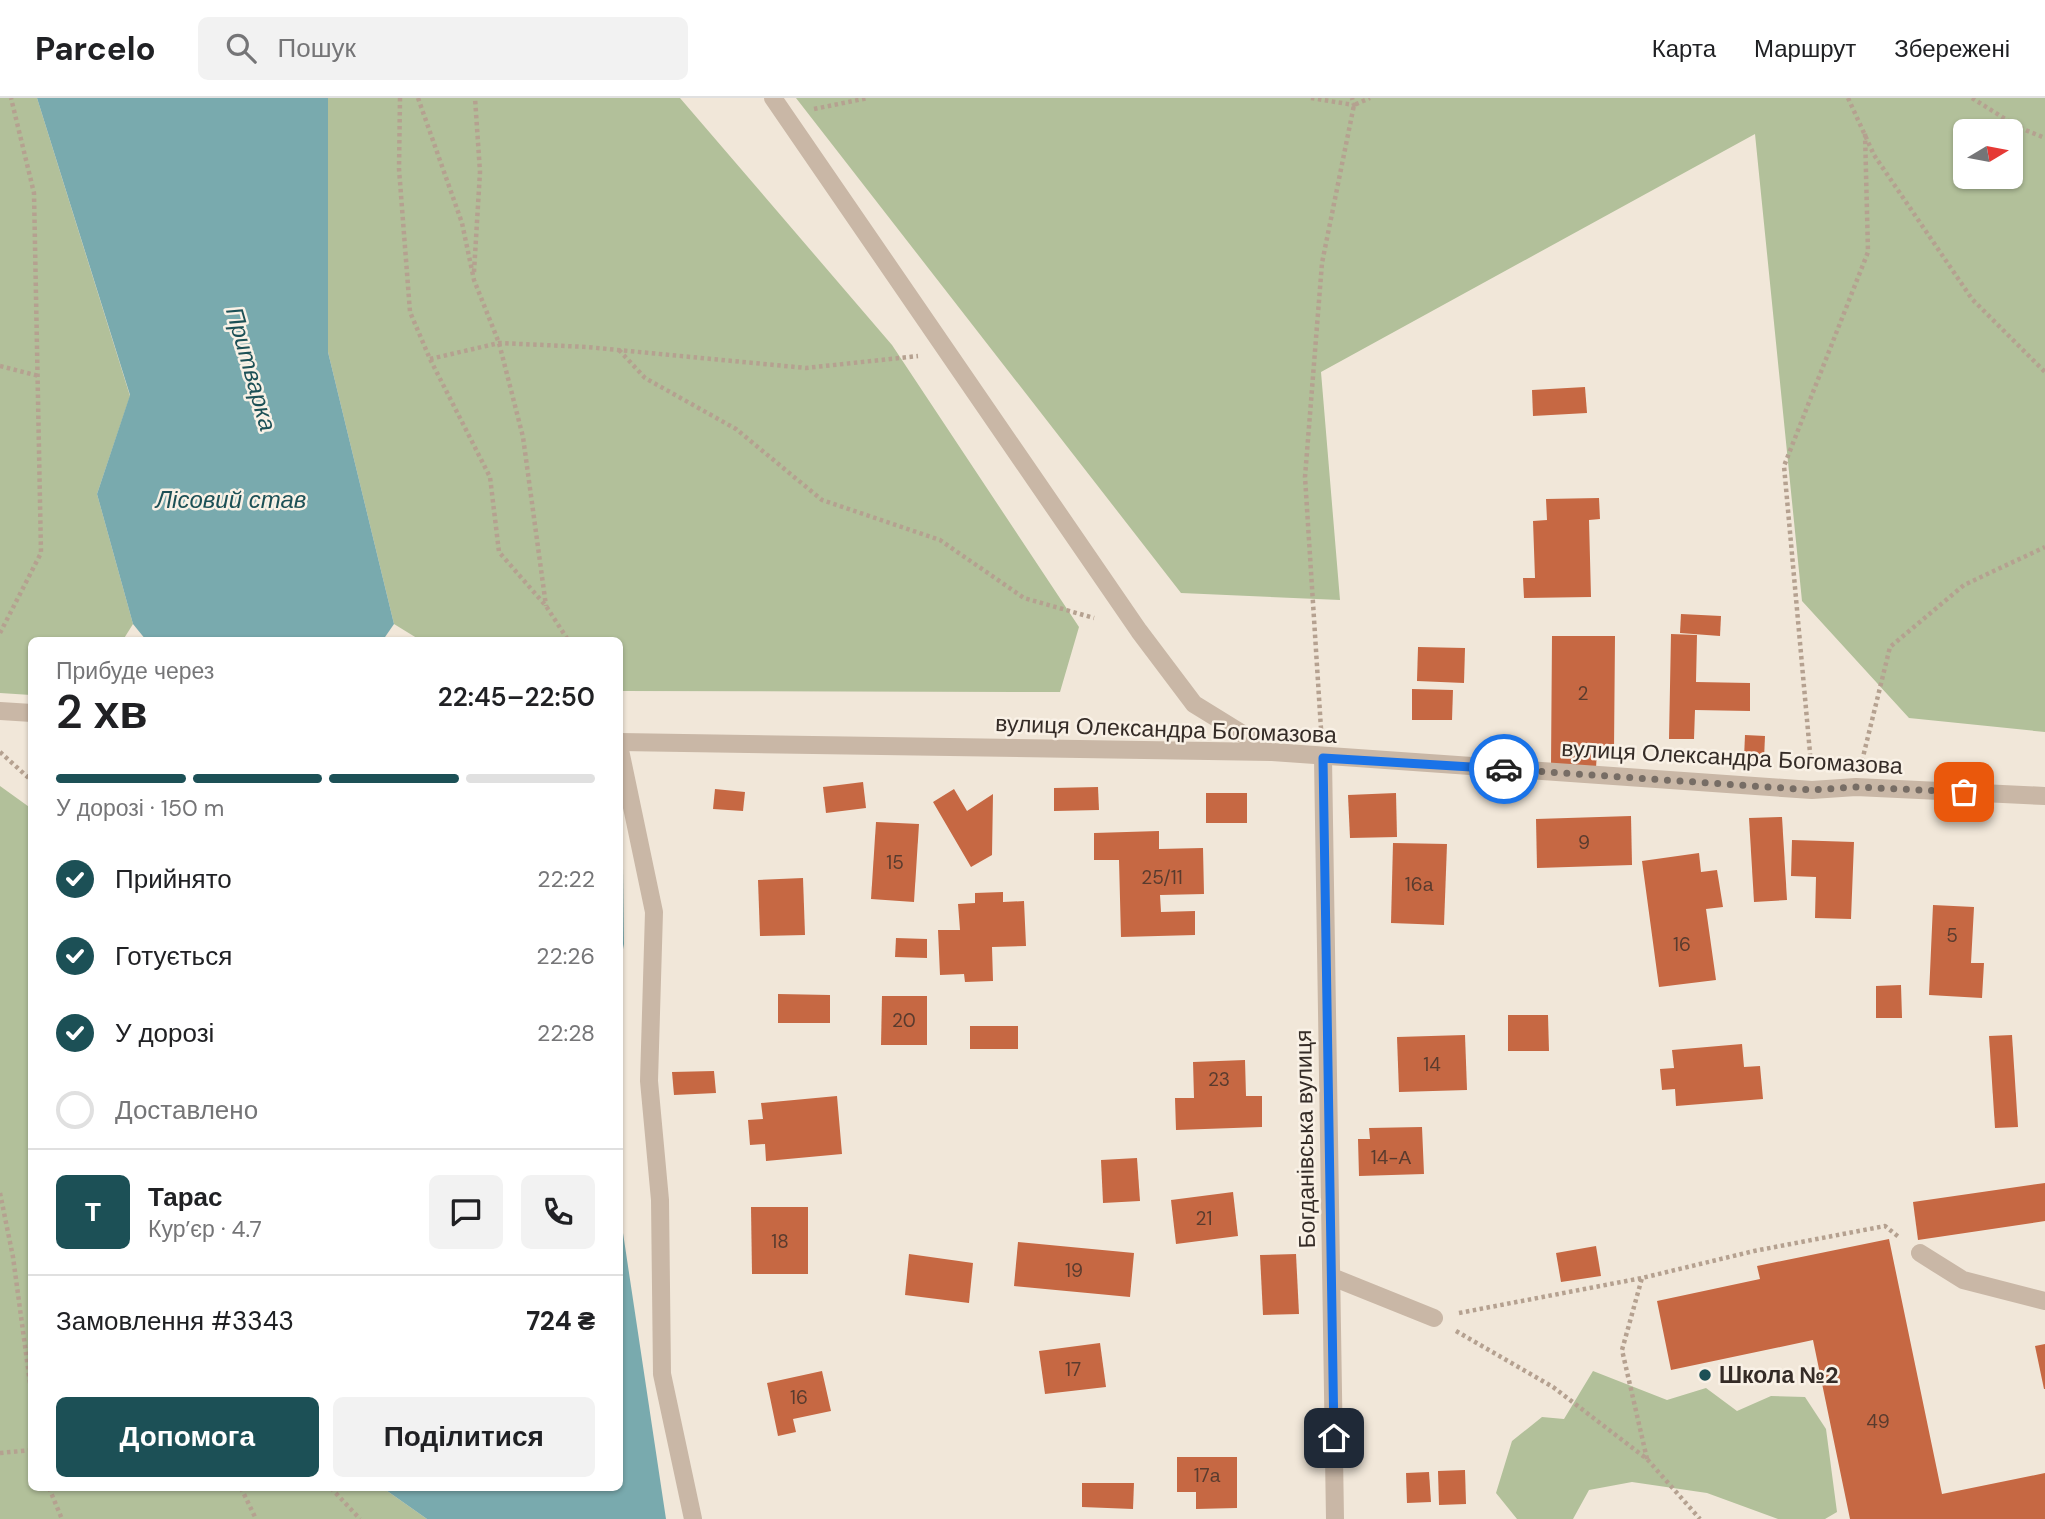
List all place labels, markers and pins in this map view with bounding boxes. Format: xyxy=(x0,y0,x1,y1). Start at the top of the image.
pin xyxy=(1934,762,1994,822)
place label: Школа №2 xyxy=(1719,1360,1839,1390)
marker: Школа №2 xyxy=(1697,1367,1713,1383)
pin xyxy=(1304,1408,1364,1468)

